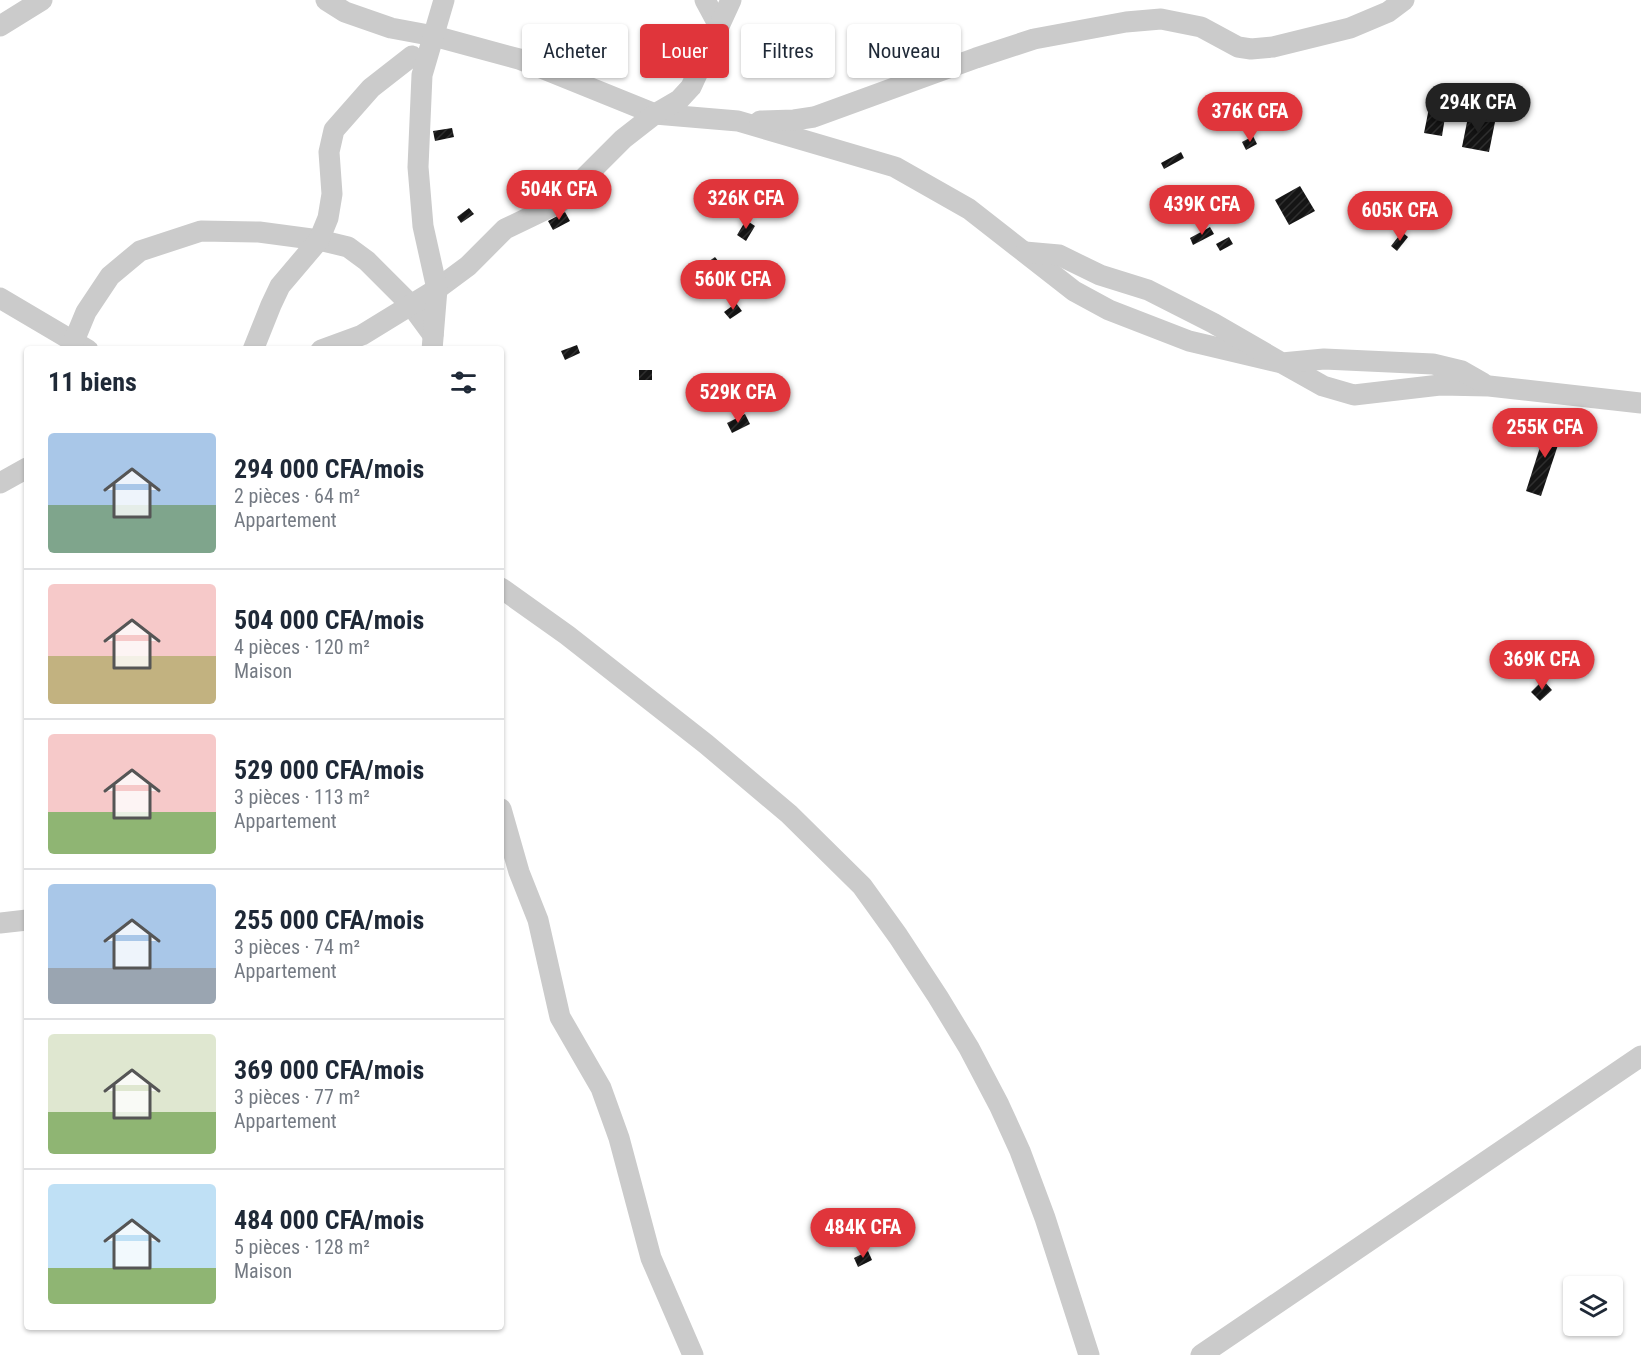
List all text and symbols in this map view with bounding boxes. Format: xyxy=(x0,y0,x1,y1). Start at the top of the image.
chip: Acheter xyxy=(522,24,628,78)
chip: Louer xyxy=(640,24,729,78)
chip: Filtres xyxy=(741,24,835,78)
chip: Nouveau xyxy=(847,24,961,78)
pin: 294K CFA xyxy=(1416,83,1540,134)
text: 294K CFA xyxy=(1440,90,1517,114)
pin: 376K CFA xyxy=(1188,92,1312,143)
text: 376K CFA xyxy=(1212,99,1289,123)
pin: 504K CFA xyxy=(497,170,621,221)
text: 504K CFA xyxy=(521,177,598,201)
pin: 326K CFA xyxy=(684,179,808,230)
pin: 439K CFA xyxy=(1140,185,1264,236)
text: 326K CFA xyxy=(708,186,785,210)
pin: 605K CFA xyxy=(1338,191,1462,242)
text: 439K CFA xyxy=(1164,192,1241,216)
text: 605K CFA xyxy=(1362,198,1439,222)
pin: 560K CFA xyxy=(671,260,795,311)
text: 560K CFA xyxy=(695,267,772,291)
icon: filters xyxy=(447,366,480,399)
text: 11 biens xyxy=(48,367,137,397)
pin: 529K CFA xyxy=(676,373,800,424)
text: 529K CFA xyxy=(700,380,777,404)
pin: 255K CFA xyxy=(1483,408,1607,459)
text: 255K CFA xyxy=(1507,415,1584,439)
text: 294 000 CFA/mois xyxy=(234,454,424,484)
icon: home xyxy=(96,457,168,529)
text: 2 pièces · 64 m² xyxy=(234,484,360,508)
text: Appartement xyxy=(234,508,337,532)
text: 504 000 CFA/mois xyxy=(234,605,424,635)
icon: home xyxy=(96,608,168,680)
text: 4 pièces · 120 m² xyxy=(234,635,370,659)
pin: 369K CFA xyxy=(1480,640,1604,691)
text: 369K CFA xyxy=(1504,647,1581,671)
text: Maison xyxy=(234,659,292,683)
text: 529 000 CFA/mois xyxy=(234,755,424,785)
icon: home xyxy=(96,758,168,830)
text: 3 pièces · 113 m² xyxy=(234,785,370,809)
text: Appartement xyxy=(234,809,337,833)
text: 255 000 CFA/mois xyxy=(234,905,424,935)
icon: home xyxy=(96,908,168,980)
text: 3 pièces · 74 m² xyxy=(234,935,360,959)
text: Appartement xyxy=(234,959,337,983)
text: 369 000 CFA/mois xyxy=(234,1055,424,1085)
icon: home xyxy=(96,1058,168,1130)
text: 3 pièces · 77 m² xyxy=(234,1085,360,1109)
text: Appartement xyxy=(234,1109,337,1133)
text: 484 000 CFA/mois xyxy=(234,1205,424,1235)
icon: home xyxy=(96,1208,168,1280)
pin: 484K CFA xyxy=(801,1208,925,1259)
text: 484K CFA xyxy=(825,1215,902,1239)
text: 5 pièces · 128 m² xyxy=(234,1235,370,1259)
text: Maison xyxy=(234,1259,292,1283)
map controls xyxy=(1563,1276,1623,1336)
button: layers xyxy=(1563,1276,1623,1336)

